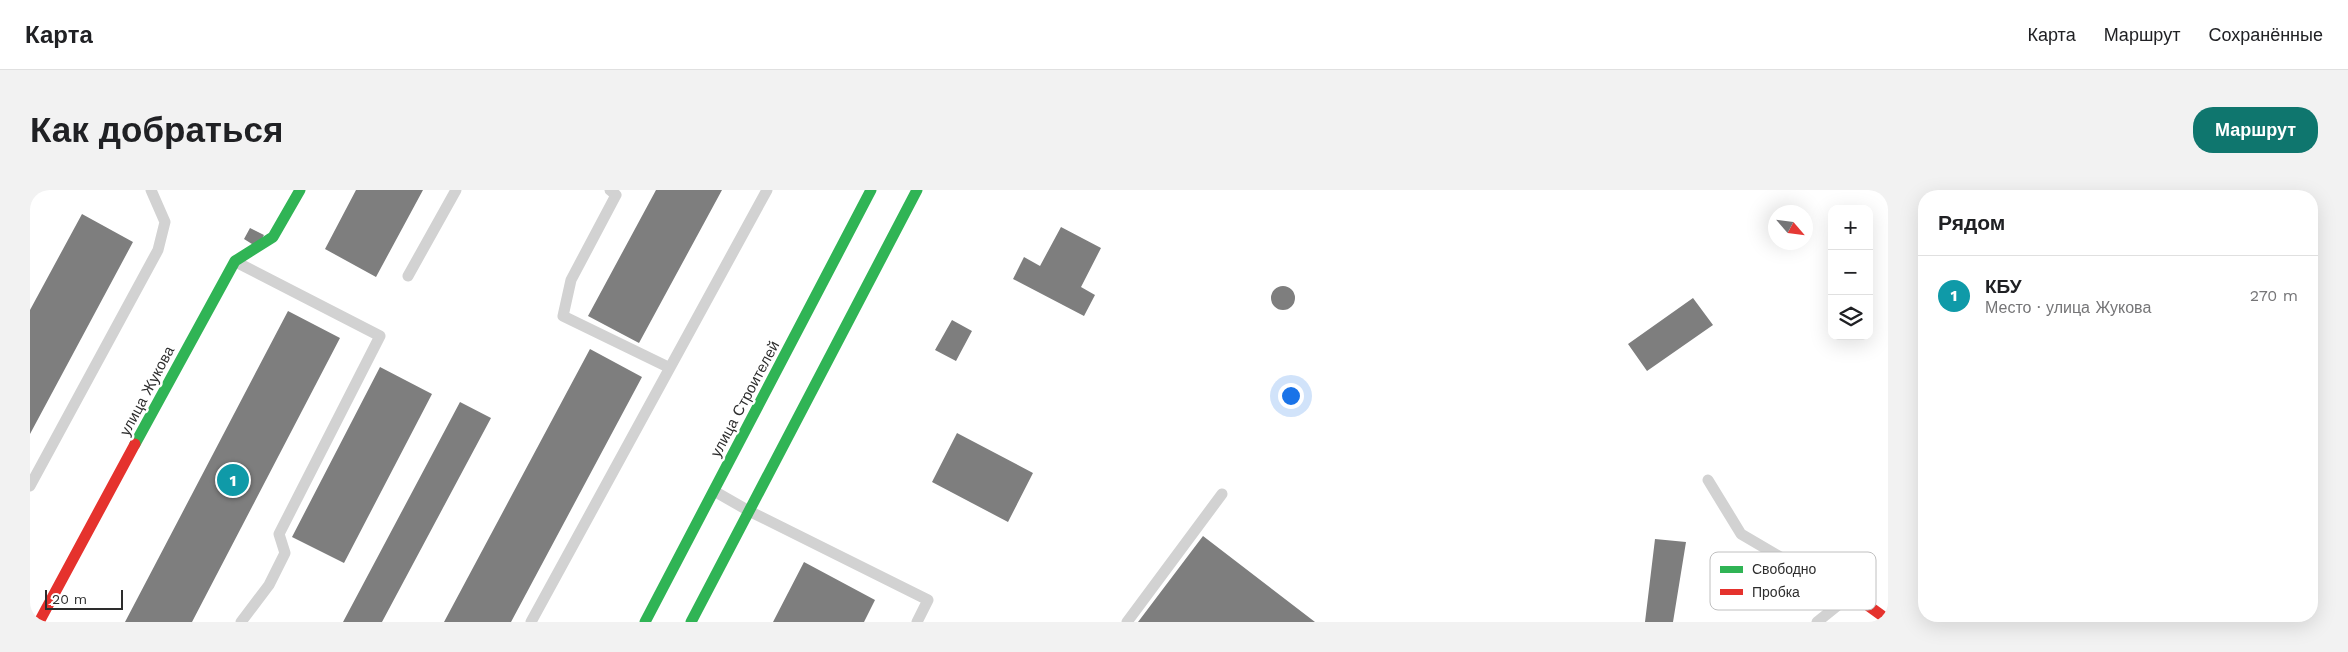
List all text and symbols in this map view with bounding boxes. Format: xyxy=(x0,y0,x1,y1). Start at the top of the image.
text: Карта xyxy=(25,21,93,49)
text: Карта xyxy=(2028,24,2076,45)
text: Маршрут xyxy=(2104,24,2180,45)
text: Сохранённые xyxy=(2208,24,2323,45)
button: Маршрут xyxy=(2193,107,2318,153)
text: Как добраться xyxy=(30,109,283,151)
north arrow xyxy=(1768,205,1813,250)
map controls xyxy=(1828,205,1873,340)
button: + xyxy=(1828,205,1873,250)
text: Рядом xyxy=(1938,210,2005,235)
button: − xyxy=(1828,250,1873,295)
text: КБУ xyxy=(1985,275,2022,298)
text: 1 xyxy=(1951,286,1957,305)
text: 270 m xyxy=(2250,286,2298,305)
button: layers xyxy=(1828,295,1873,340)
text: Место · улица Жукова xyxy=(1985,298,2151,317)
street label: улица Строителей xyxy=(707,338,783,460)
street label: улица Жукова xyxy=(116,343,178,439)
your location xyxy=(1278,383,1304,409)
pin: 1 xyxy=(217,461,249,499)
legend xyxy=(1710,552,1876,610)
text: Свободно xyxy=(1752,561,1817,577)
text: Пробка xyxy=(1752,584,1800,600)
scale bar xyxy=(45,587,122,610)
text: 20 m xyxy=(52,591,87,607)

